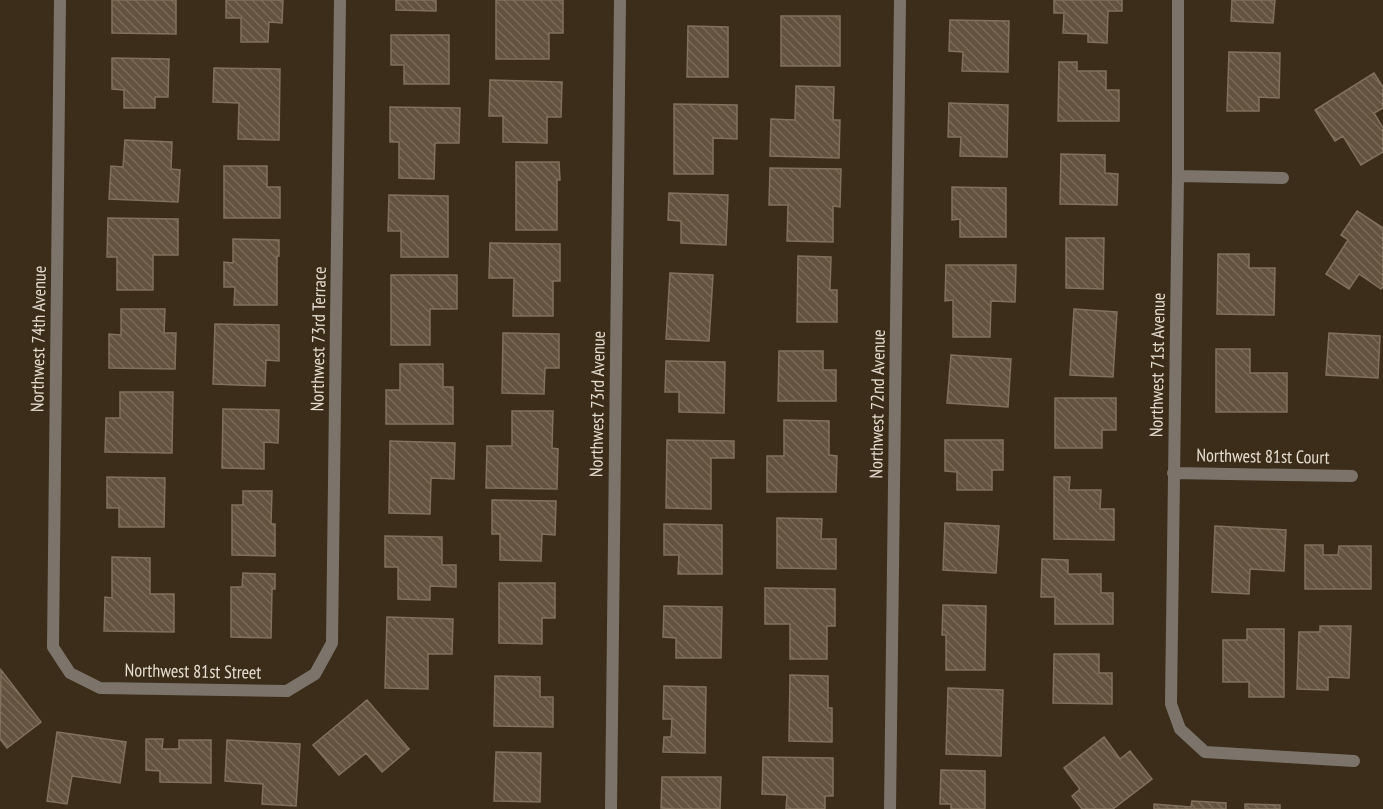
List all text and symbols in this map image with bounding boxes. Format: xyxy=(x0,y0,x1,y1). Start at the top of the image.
street label: Northwest 74th Avenue xyxy=(25,266,51,412)
street label: Northwest 73rd Terrace xyxy=(305,266,331,412)
street label: Northwest 71st Avenue xyxy=(1144,293,1170,437)
street label: Northwest 72nd Avenue xyxy=(864,329,890,479)
street label: Northwest 73rd Avenue xyxy=(584,331,610,477)
street label: Northwest 81st Court xyxy=(1196,443,1330,469)
street label: Northwest 81st Street xyxy=(124,658,262,684)

